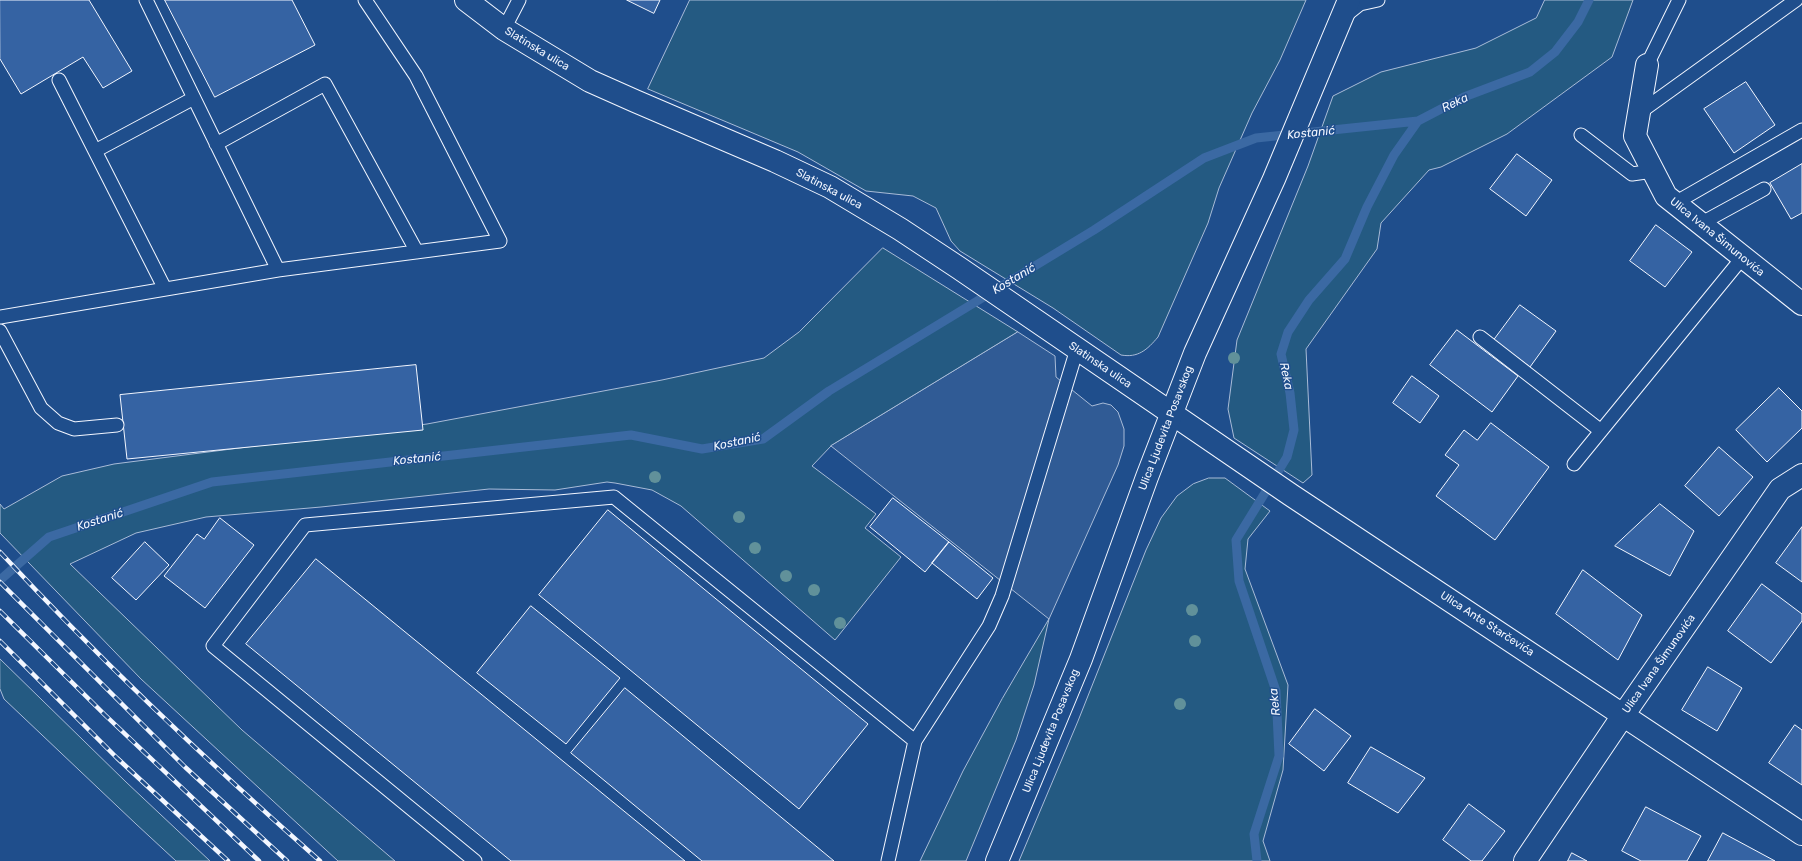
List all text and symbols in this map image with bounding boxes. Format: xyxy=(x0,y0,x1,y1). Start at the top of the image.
street label: Slatinska ulica xyxy=(502,24,572,74)
water label: Reka xyxy=(1439,90,1471,116)
water label: Kostanić xyxy=(1286,123,1336,143)
street label: Slatinska ulica xyxy=(794,166,864,212)
street label: Ulica Ivana Šimunovića xyxy=(1667,195,1767,279)
water label: Kostanić xyxy=(990,260,1038,298)
street label: Slatinska ulica xyxy=(1066,339,1134,391)
water label: Reka xyxy=(1276,361,1296,391)
street label: Ulica Ljudevita Posavskog xyxy=(1136,364,1196,492)
water label: Kostanić xyxy=(712,430,762,454)
water label: Kostanić xyxy=(392,449,442,469)
water label: Kostanić xyxy=(75,506,125,534)
street label: Ulica Ante Starčevića xyxy=(1438,589,1536,659)
street label: Ulica Ivana Šimunovića xyxy=(1620,612,1698,716)
street label: Ulica Ljudevita Posavskog xyxy=(1020,667,1082,795)
water label: Reka xyxy=(1266,687,1284,717)

